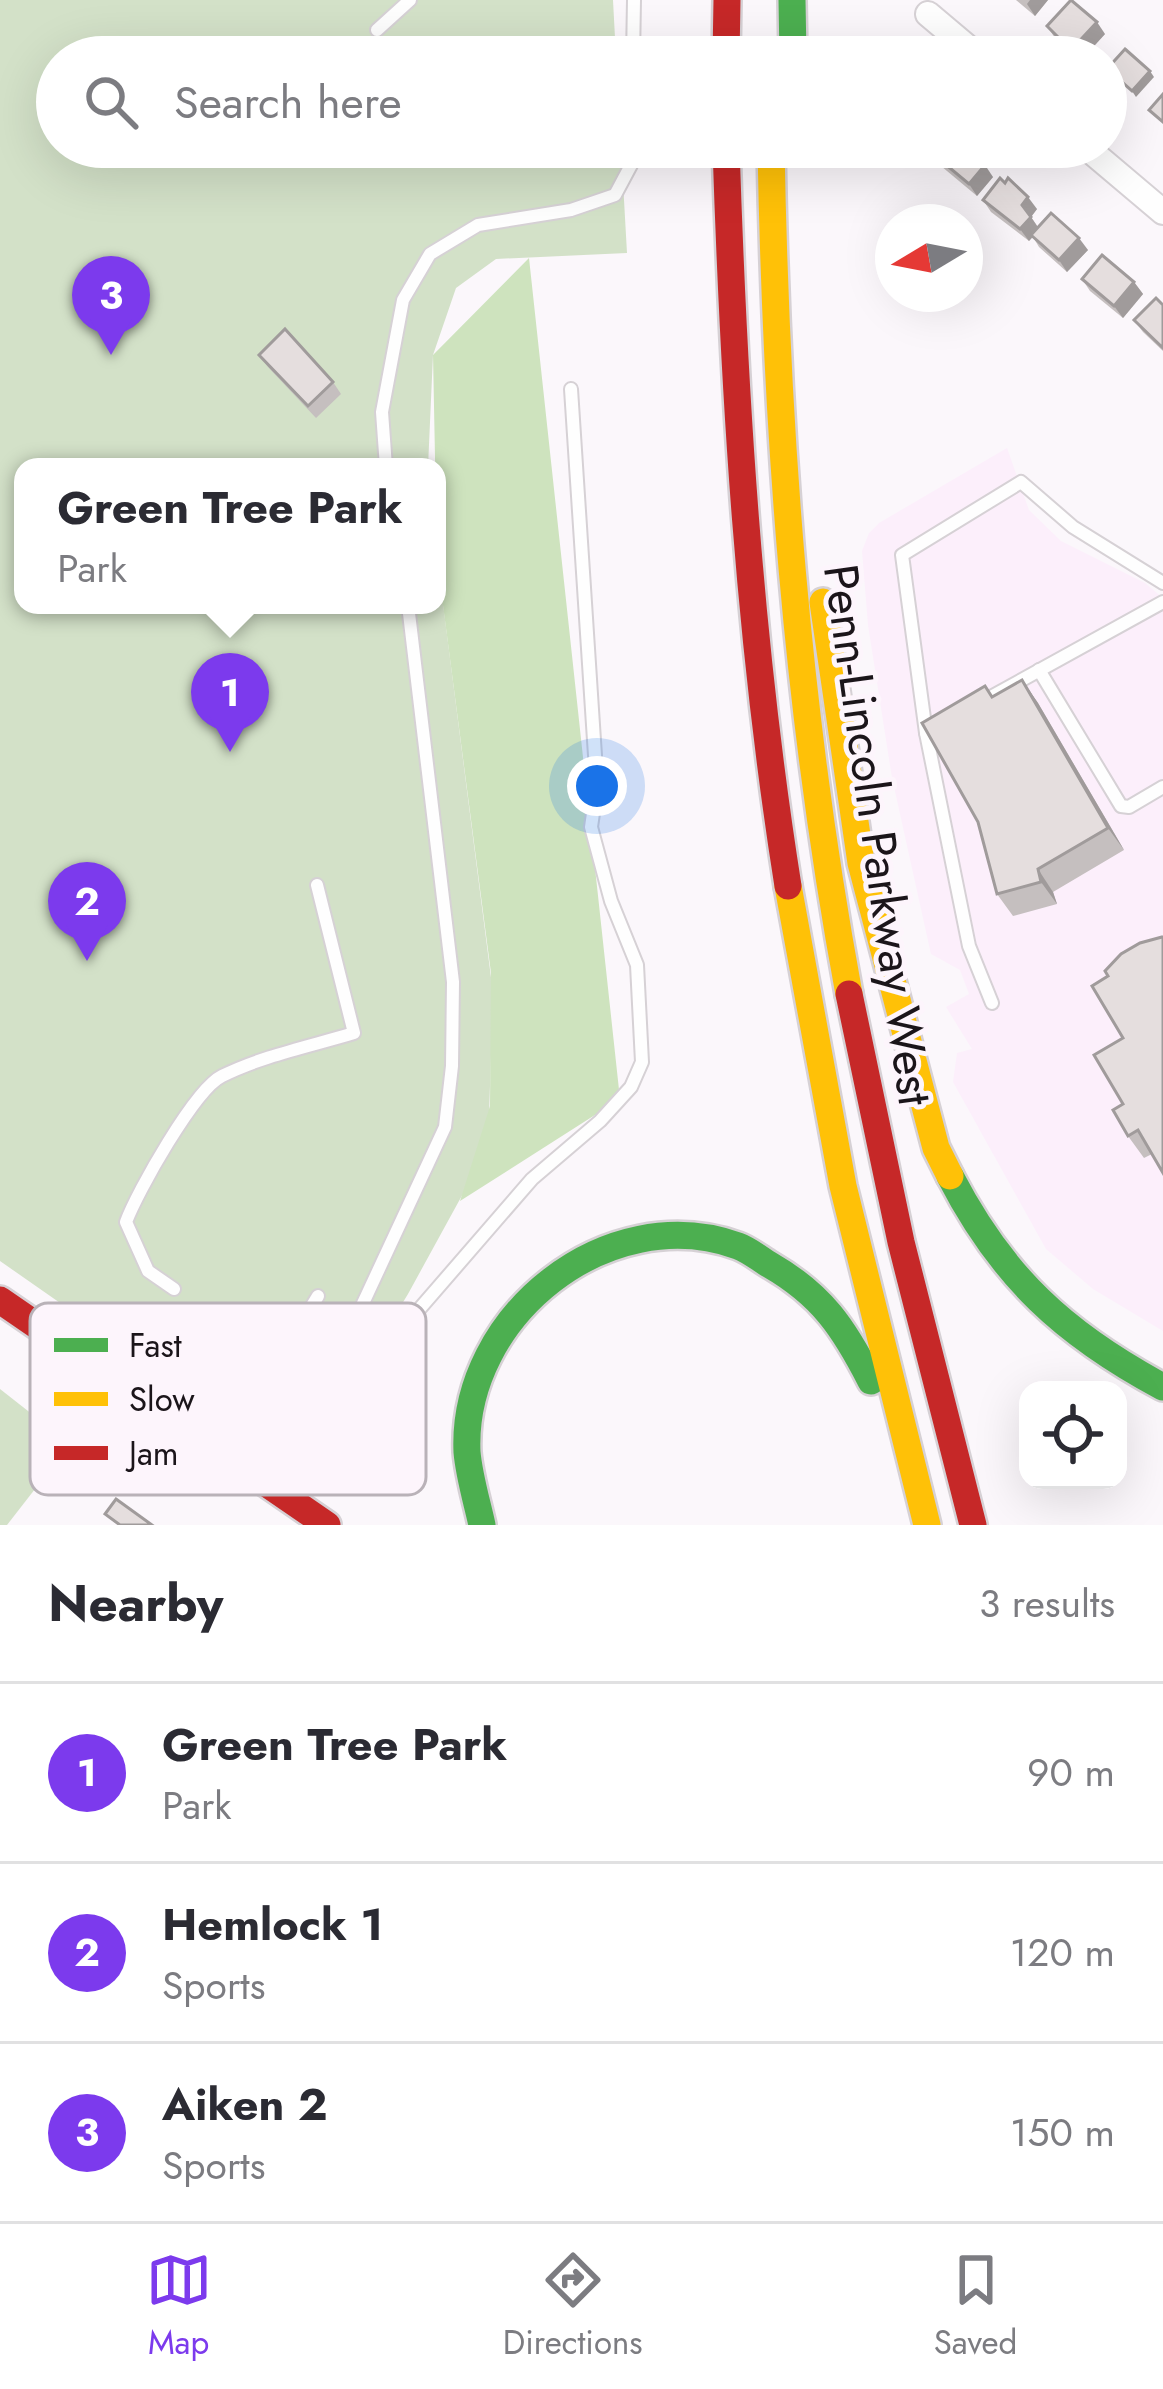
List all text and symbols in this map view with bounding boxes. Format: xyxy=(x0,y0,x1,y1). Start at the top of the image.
search box xyxy=(36,36,1127,168)
icon: search xyxy=(78,69,144,135)
text: Search here xyxy=(174,70,402,135)
north arrow xyxy=(875,204,983,312)
pin: 3 xyxy=(72,256,150,355)
popup xyxy=(14,458,446,614)
text: Green Tree Park xyxy=(57,475,403,540)
text: Park xyxy=(57,540,127,597)
street label: Penn-Lincoln Parkway West xyxy=(806,560,950,1110)
pin: 1 xyxy=(191,653,269,752)
your location xyxy=(567,756,627,816)
pin: 2 xyxy=(48,862,126,961)
legend xyxy=(30,1303,426,1495)
text: Fast xyxy=(129,1322,182,1369)
text: Slow xyxy=(129,1376,195,1423)
map controls xyxy=(1019,1381,1127,1489)
button: locate xyxy=(1019,1381,1127,1489)
text: Jam xyxy=(125,1430,179,1477)
text: Nearby xyxy=(48,1566,223,1640)
text: 3 results xyxy=(979,1575,1115,1632)
text: Green Tree Park xyxy=(162,1712,507,1777)
text: 1 xyxy=(77,1744,97,1801)
text: 90 m xyxy=(1027,1744,1115,1801)
text: Park xyxy=(162,1777,232,1834)
text: Hemlock 1 xyxy=(162,1892,383,1957)
text: 2 xyxy=(74,1924,100,1981)
text: 120 m xyxy=(1010,1924,1115,1981)
text: Sports xyxy=(162,1957,265,2014)
text: Aiken 2 xyxy=(162,2072,327,2137)
text: 3 xyxy=(75,2104,99,2161)
text: 150 m xyxy=(1010,2104,1115,2161)
text: Sports xyxy=(162,2137,265,2194)
tab: Map xyxy=(146,2247,212,2366)
tab: Directions xyxy=(503,2247,643,2366)
tab: Saved xyxy=(934,2247,1017,2366)

